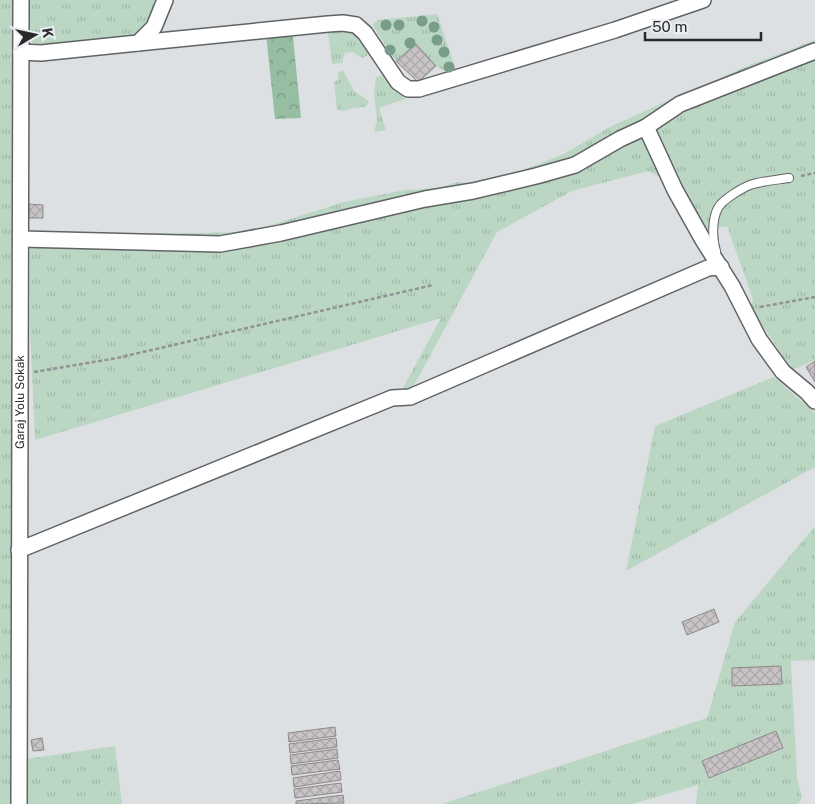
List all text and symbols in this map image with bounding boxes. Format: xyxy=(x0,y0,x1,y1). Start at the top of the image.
north arrow xyxy=(10,10,60,60)
scale bar xyxy=(645,10,761,42)
text: 50 m xyxy=(652,18,687,35)
text: K xyxy=(39,27,57,39)
street label: Garaj Yolu Sokak xyxy=(13,355,27,449)

